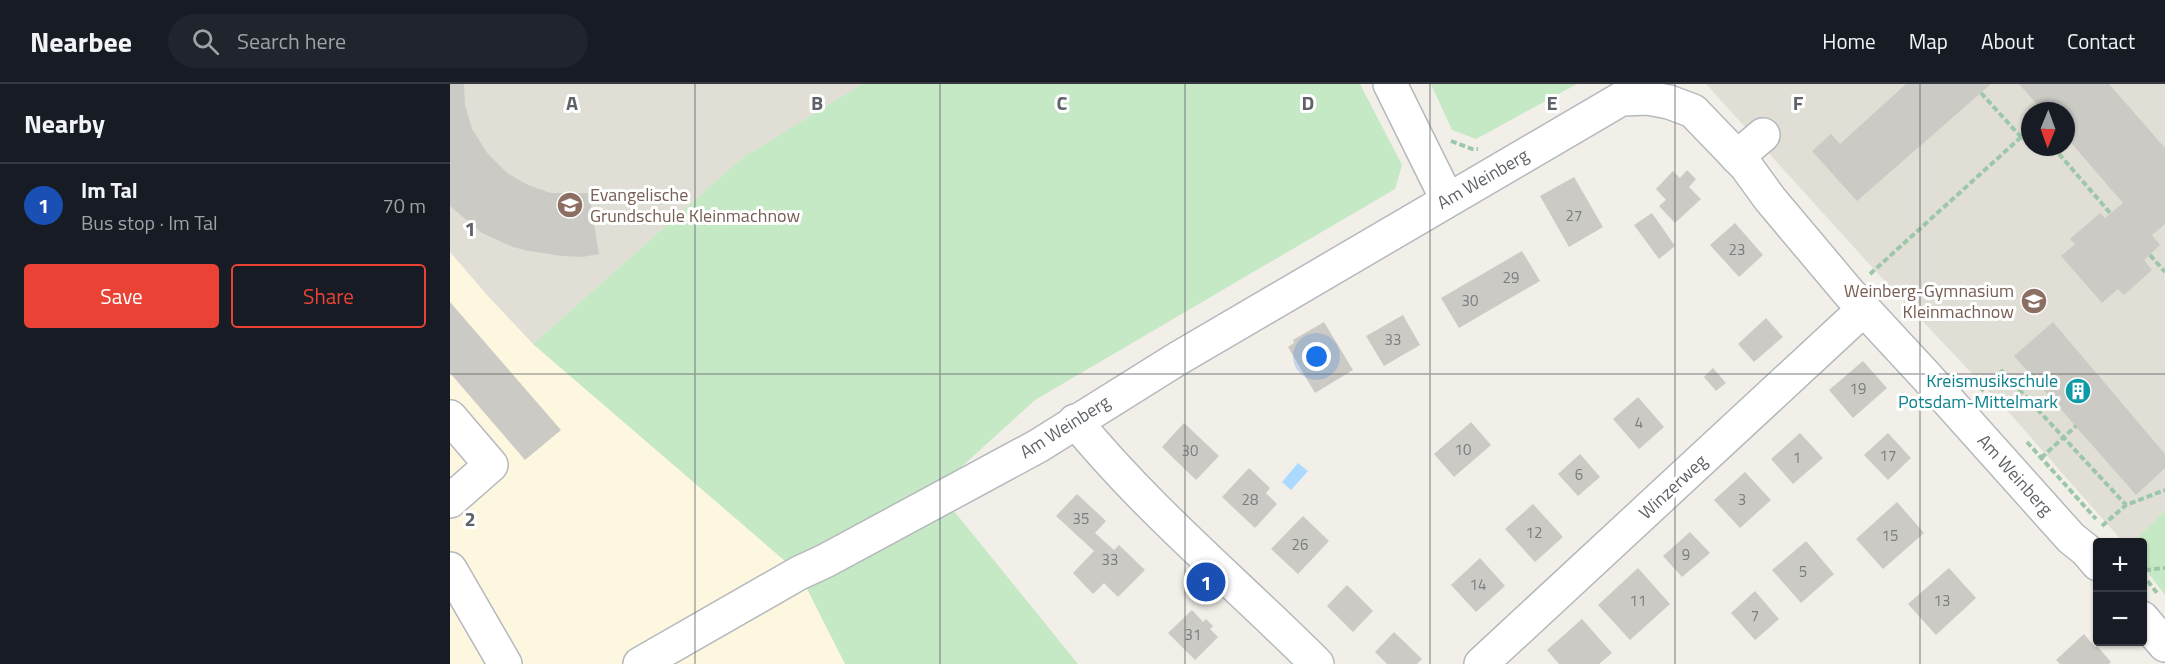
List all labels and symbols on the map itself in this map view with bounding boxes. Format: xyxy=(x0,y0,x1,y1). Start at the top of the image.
text: A xyxy=(566,87,578,118)
text: B xyxy=(811,87,823,118)
text: C xyxy=(1057,87,1068,118)
text: D xyxy=(1302,87,1314,118)
text: E xyxy=(1546,87,1558,118)
text: F xyxy=(1793,87,1804,118)
north arrow xyxy=(2021,102,2075,156)
street label: Am Weinberg xyxy=(1432,141,1534,216)
place label: Evangelische Grundschule Kleinmachnow xyxy=(590,181,800,229)
school or university icon: Evangelische Grundschule Kleinmachnow xyxy=(555,190,585,220)
house number: 27 xyxy=(1566,204,1582,227)
text: 1 xyxy=(464,213,476,244)
house number: 23 xyxy=(1729,238,1745,261)
house number: 29 xyxy=(1503,266,1519,289)
place label: Weinberg-Gymnasium Kleinmachnow xyxy=(1844,277,2014,325)
school or university icon: Weinberg-Gymnasium Kleinmachnow xyxy=(2019,286,2049,316)
house number: 30 xyxy=(1462,289,1478,312)
house number: 33 xyxy=(1385,328,1401,351)
your location xyxy=(1302,342,1331,371)
place label: Kreismusikschule Potsdam-Mittelmark xyxy=(1898,367,2058,415)
building icon: Kreismusikschule Potsdam-Mittelmark xyxy=(2063,376,2093,406)
house number: 19 xyxy=(1850,377,1866,400)
street label: Am Weinberg xyxy=(1014,388,1115,465)
house number: 4 xyxy=(1635,411,1643,434)
street label: Am Weinberg xyxy=(1971,428,2060,522)
house number: 10 xyxy=(1455,438,1471,461)
house number: 30 xyxy=(1182,439,1198,462)
house number: 17 xyxy=(1880,444,1896,467)
house number: 1 xyxy=(1793,446,1801,469)
street label: Winzerweg xyxy=(1632,448,1713,525)
house number: 6 xyxy=(1575,463,1583,486)
house number: 28 xyxy=(1242,488,1258,511)
house number: 3 xyxy=(1738,488,1746,511)
text: 2 xyxy=(464,503,476,534)
house number: 35 xyxy=(1073,507,1089,530)
house number: 12 xyxy=(1526,521,1542,544)
house number: 15 xyxy=(1882,524,1898,547)
house number: 26 xyxy=(1292,533,1308,556)
house number: 9 xyxy=(1682,543,1690,566)
house number: 33 xyxy=(1102,548,1118,571)
pin: 1 xyxy=(1186,560,1226,604)
house number: 5 xyxy=(1799,560,1807,583)
house number: 14 xyxy=(1470,573,1486,596)
house number: 11 xyxy=(1630,589,1646,612)
house number: 13 xyxy=(1934,589,1950,612)
house number: 7 xyxy=(1751,604,1759,627)
house number: 31 xyxy=(1185,623,1201,646)

